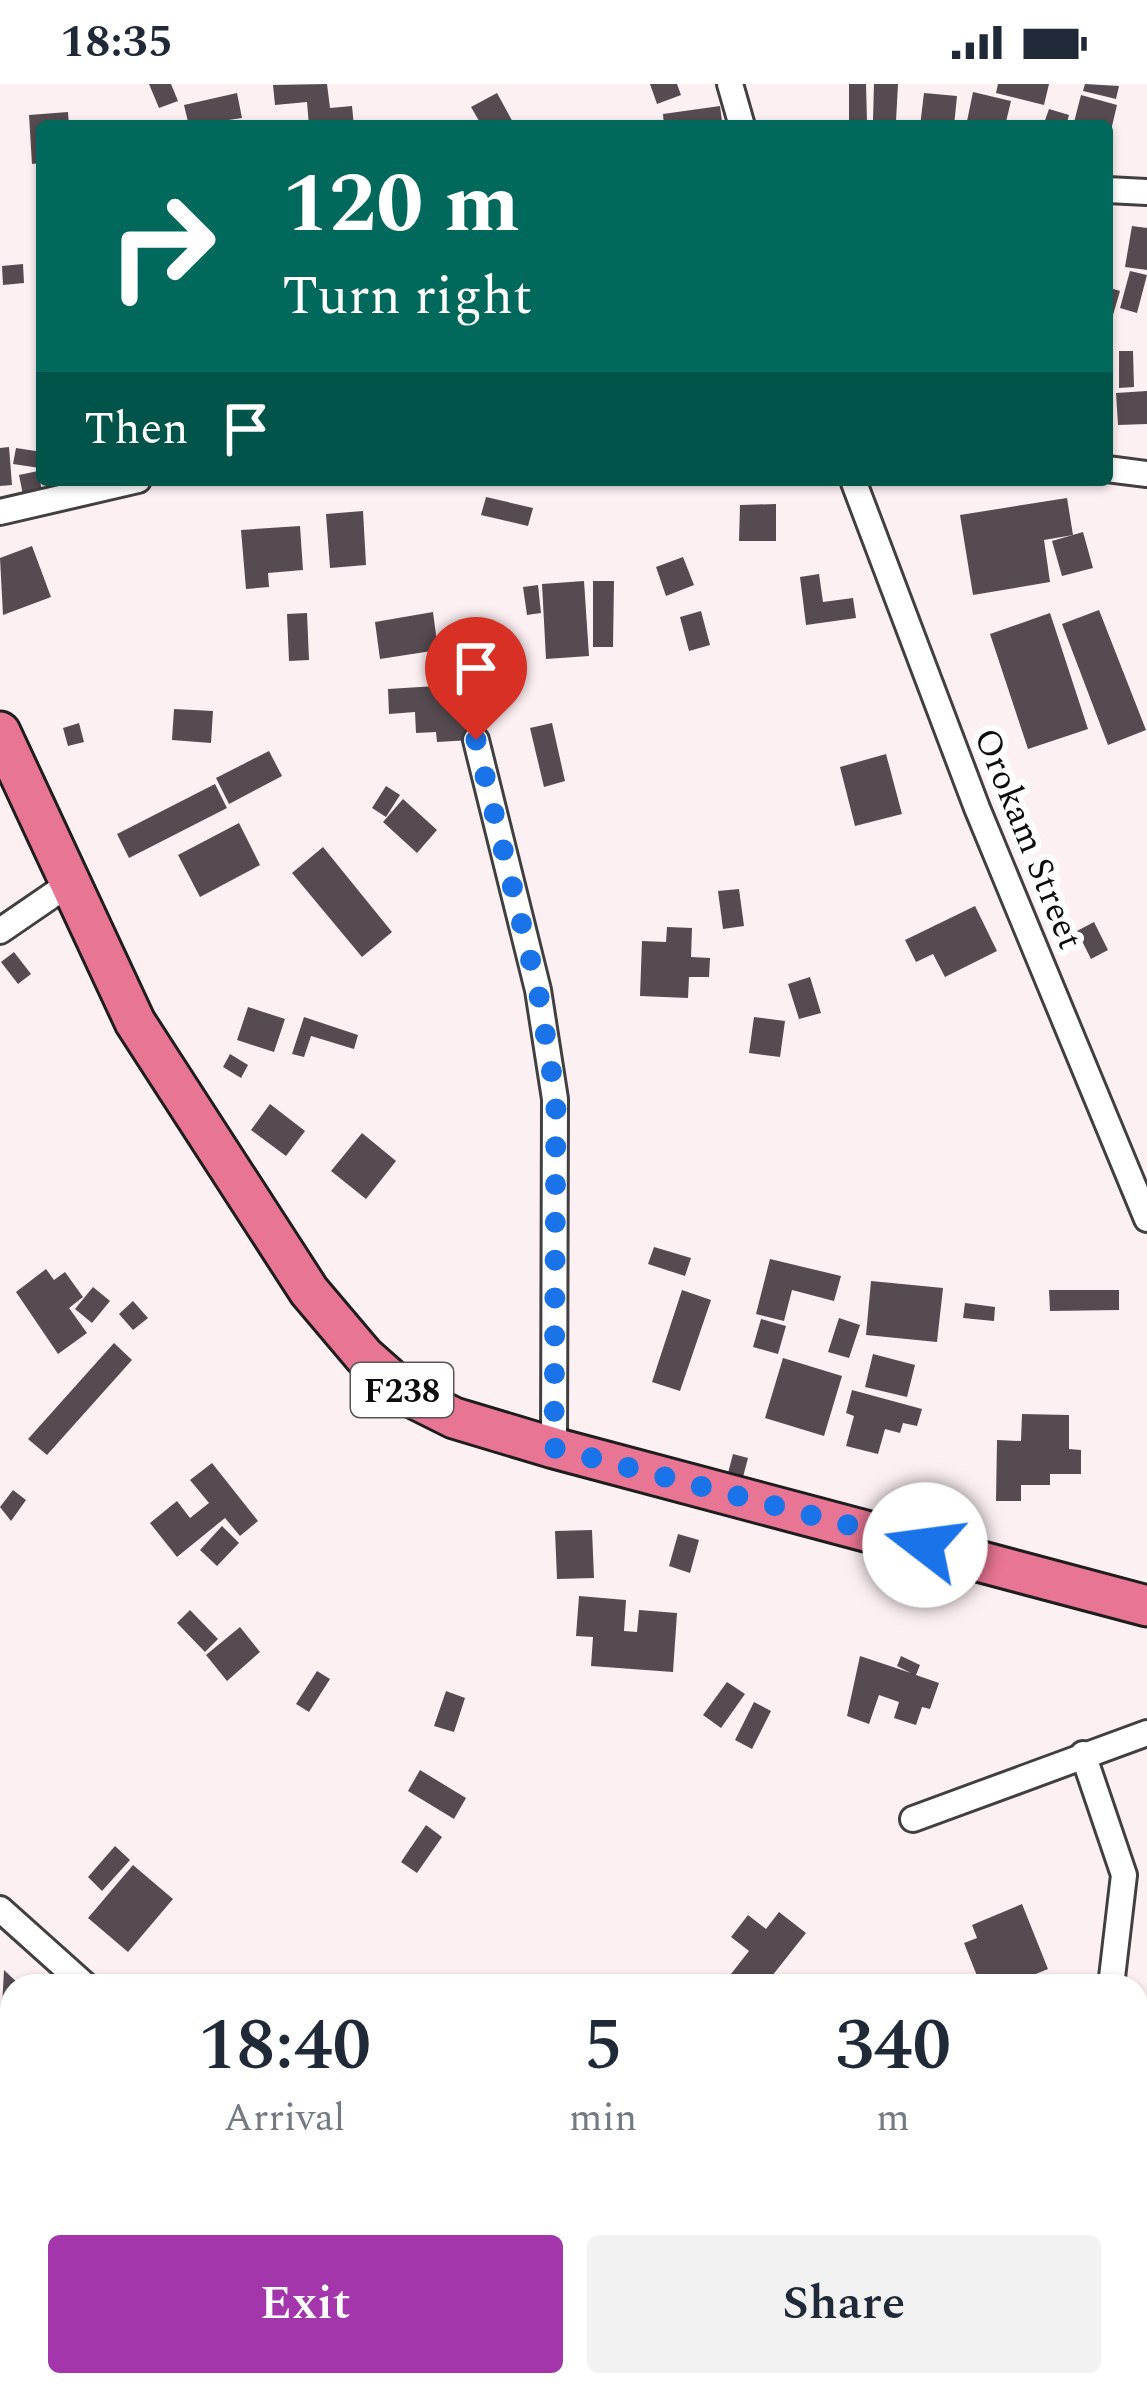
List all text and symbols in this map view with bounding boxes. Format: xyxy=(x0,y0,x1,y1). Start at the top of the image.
text: 18:35 xyxy=(60,8,173,77)
text: 120 m xyxy=(282,141,520,269)
icon: right xyxy=(84,168,240,324)
text: Turn right xyxy=(282,256,532,338)
text: Then xyxy=(84,395,189,464)
icon: arrive xyxy=(213,396,279,462)
pin xyxy=(425,617,527,740)
icon: arrive xyxy=(443,635,509,701)
street label: Orokam Street xyxy=(958,720,1097,958)
road number: F238 xyxy=(351,1363,453,1417)
position arrow xyxy=(862,1482,988,1608)
text: 18:40 xyxy=(198,1992,371,2101)
text: 5 xyxy=(584,1992,622,2101)
text: 340 xyxy=(835,1992,951,2101)
text: Arrival xyxy=(224,2089,345,2148)
text: min xyxy=(569,2089,637,2148)
text: m xyxy=(876,2089,910,2148)
button: Exit xyxy=(48,2235,563,2373)
button: Share xyxy=(587,2235,1101,2373)

